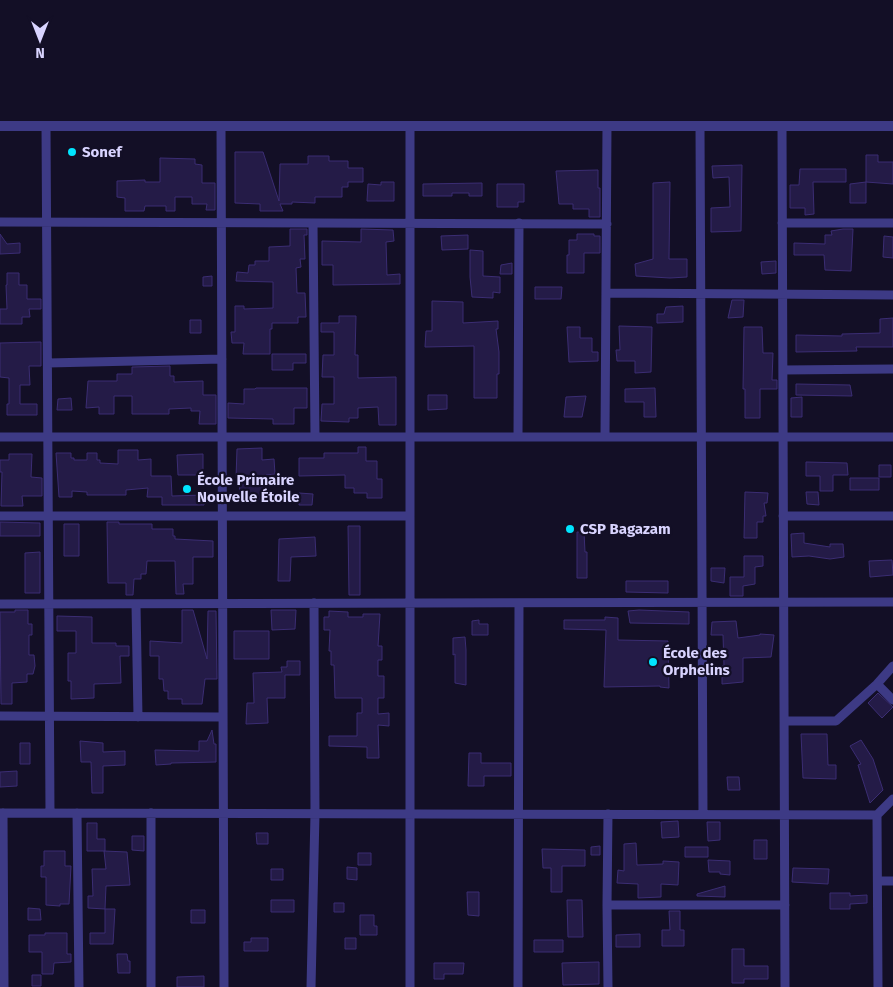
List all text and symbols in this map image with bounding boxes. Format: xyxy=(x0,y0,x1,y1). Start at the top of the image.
north arrow xyxy=(15,15,65,65)
text: N xyxy=(35,44,45,61)
place label: Sonef xyxy=(82,143,123,161)
marker: Sonef xyxy=(66,146,78,158)
place label: École Primaire Nouvelle Étoile xyxy=(197,471,300,506)
marker: École Primaire Nouvelle Étoile xyxy=(181,483,193,495)
place label: CSP Bagazam xyxy=(580,520,671,538)
marker: CSP Bagazam xyxy=(564,523,576,535)
place label: École des Orphelins xyxy=(663,644,730,679)
marker: École des Orphelins xyxy=(647,656,659,668)

